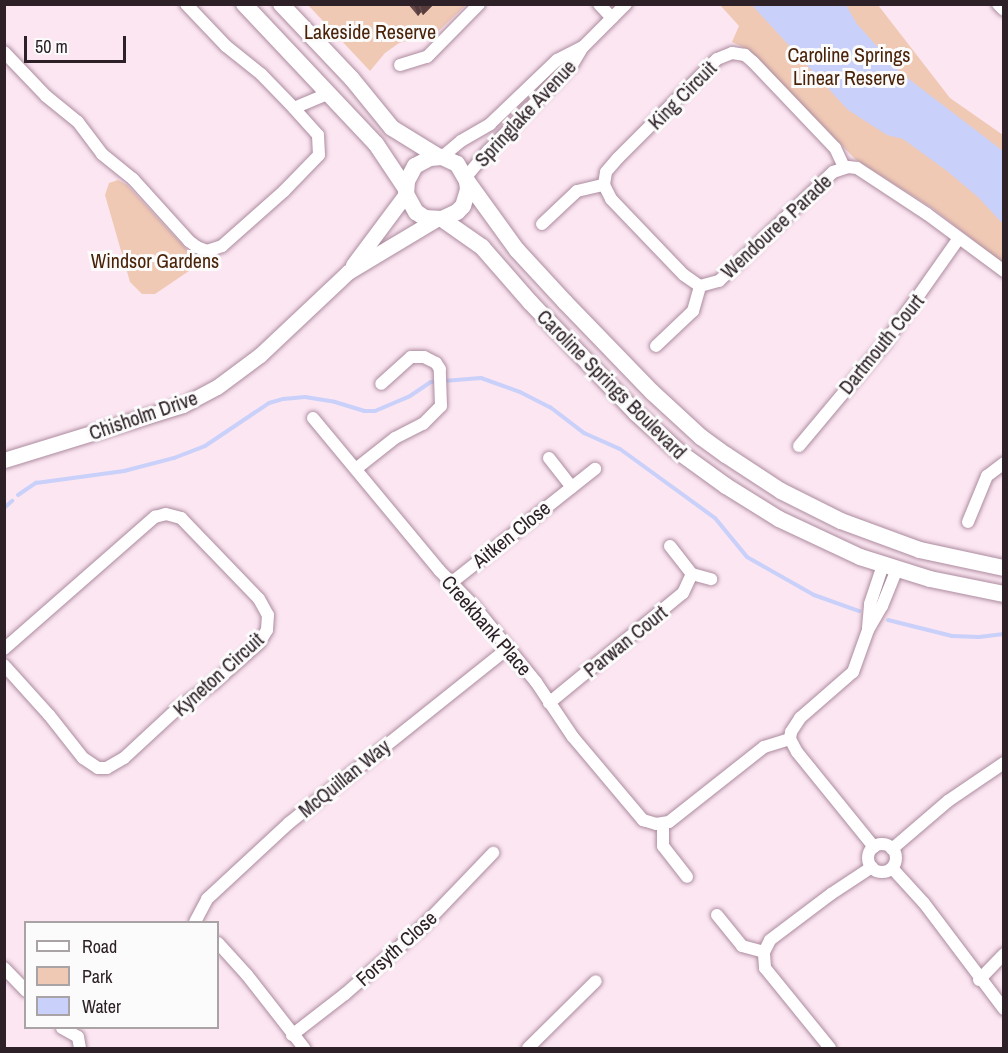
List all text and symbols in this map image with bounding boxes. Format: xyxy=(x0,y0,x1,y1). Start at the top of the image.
park label: Lakeside Reserve xyxy=(304,19,436,43)
scale bar xyxy=(27,24,129,62)
text: 50 m xyxy=(35,34,68,59)
park label: Caroline Springs Linear Reserve xyxy=(787,42,911,89)
street label: Springlake Avenue xyxy=(469,54,581,172)
street label: King Circuit xyxy=(643,56,721,134)
street label: Wendouree Parade xyxy=(716,169,836,283)
park label: Windsor Gardens xyxy=(91,248,219,272)
street label: Dartmouth Court xyxy=(834,289,928,399)
street label: Caroline Springs Boulevard xyxy=(532,304,692,464)
street label: Chisholm Drive xyxy=(86,385,200,445)
street label: Aitken Close xyxy=(467,495,555,573)
street label: Creekbank Place xyxy=(437,570,537,680)
street label: Parwan Court xyxy=(578,600,672,682)
street label: Kyneton Circuit xyxy=(168,627,268,721)
street label: McQuillan Way xyxy=(293,734,395,822)
street label: Forsyth Close xyxy=(351,906,441,990)
legend xyxy=(24,921,219,1029)
text: Road xyxy=(82,934,117,959)
text: Park xyxy=(82,964,112,989)
text: Water xyxy=(82,994,121,1019)

